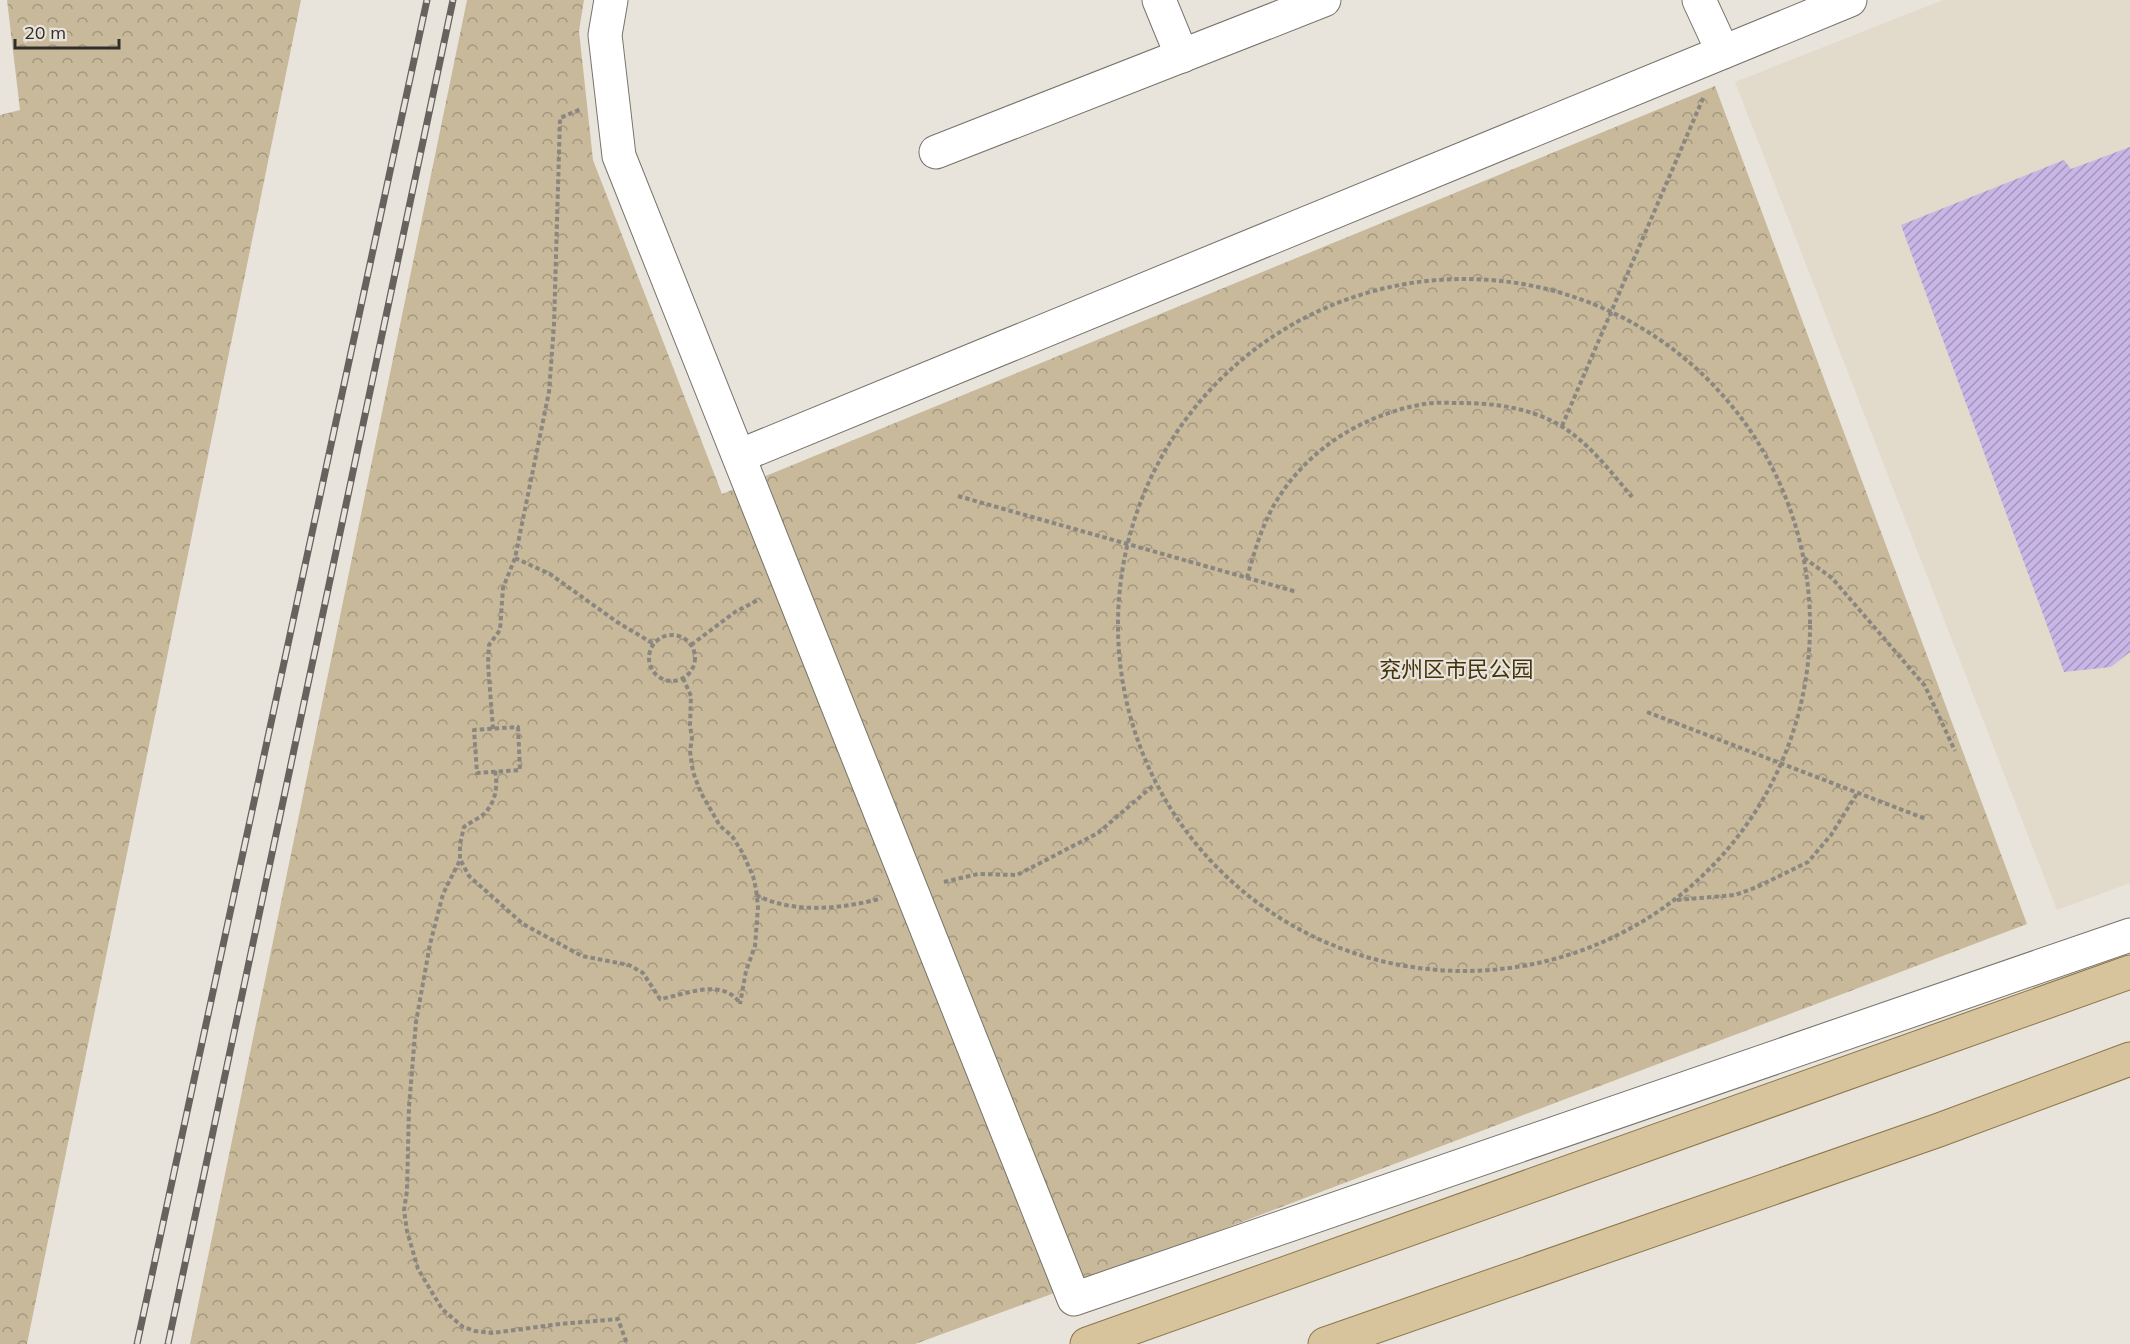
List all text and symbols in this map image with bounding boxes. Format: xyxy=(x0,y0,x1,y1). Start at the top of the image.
scale bar xyxy=(15,12,118,50)
text: 20 m xyxy=(24,21,66,44)
park label: 兖州区市民公园 xyxy=(1379,655,1533,683)

